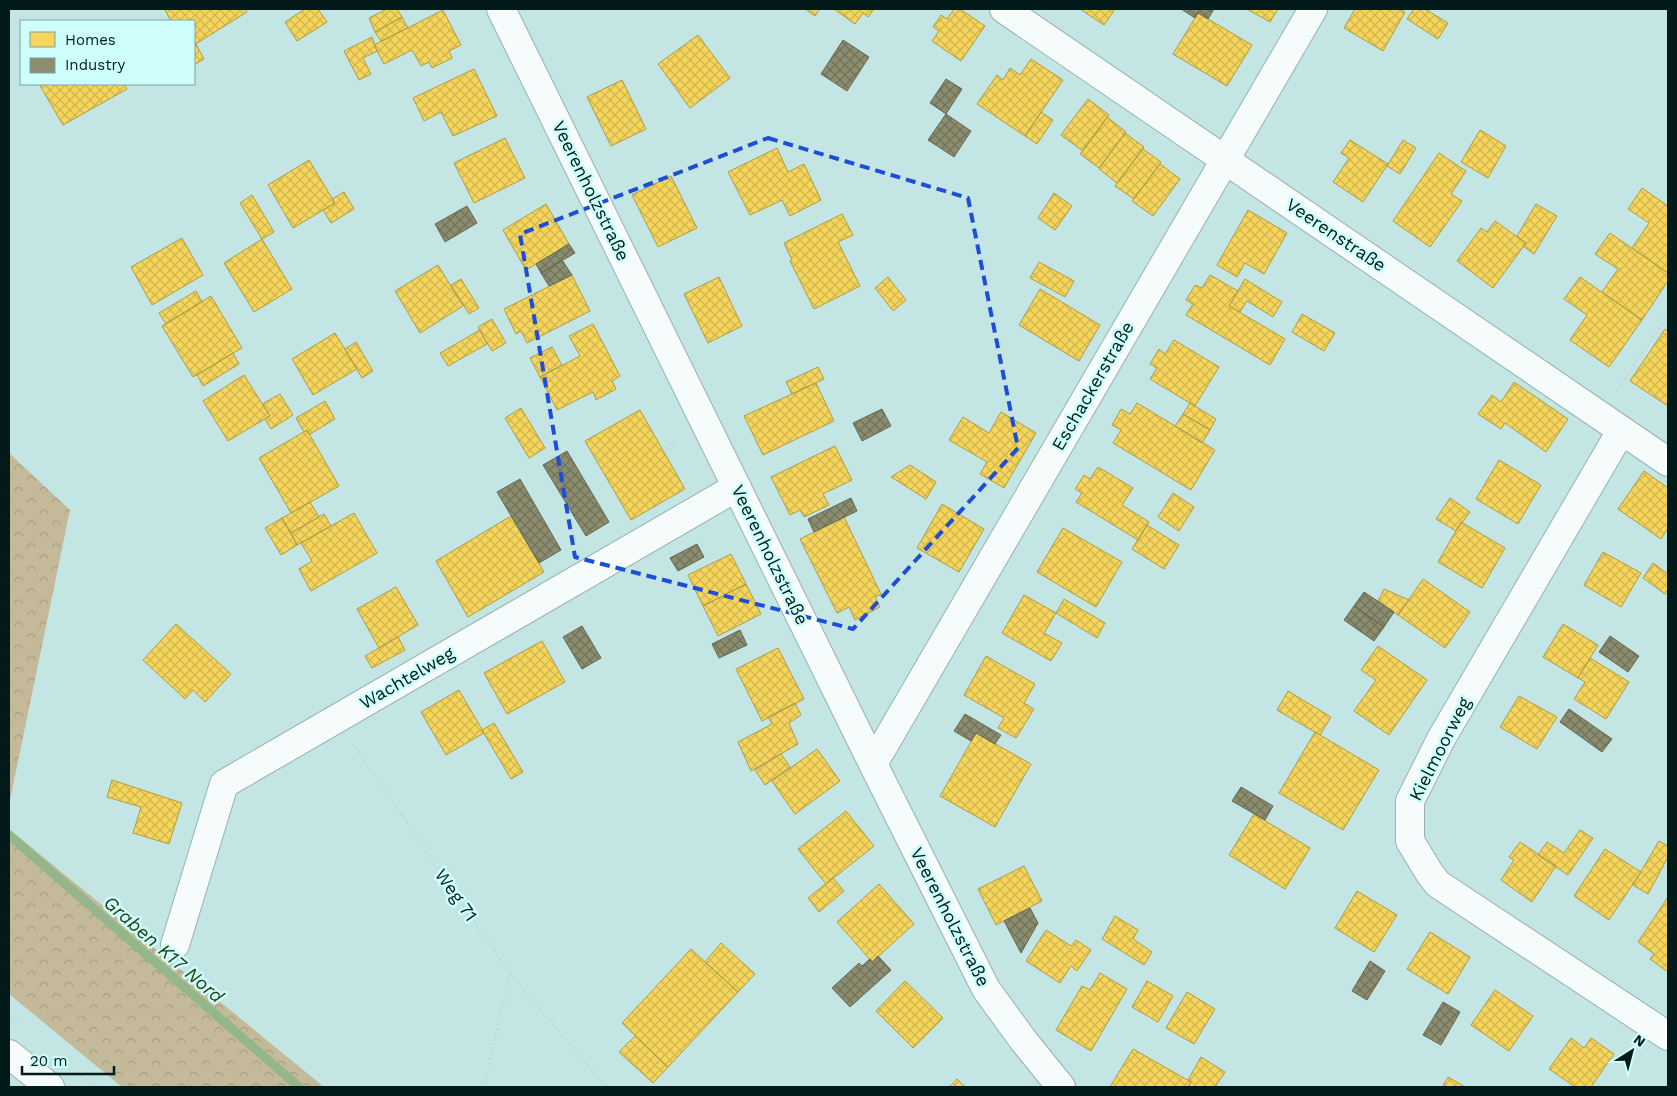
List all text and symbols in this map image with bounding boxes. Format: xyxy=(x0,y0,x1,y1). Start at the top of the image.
legend xyxy=(20,20,195,85)
text: Homes xyxy=(65,31,116,49)
text: Industry xyxy=(65,56,126,74)
street label: Veerenholzstraße xyxy=(548,117,634,264)
street label: Veerenstraße xyxy=(1282,193,1390,276)
street label: Eschackerstraße xyxy=(1047,317,1138,454)
street label: Veerenholzstraße xyxy=(727,481,813,628)
street label: Wachtelweg xyxy=(356,642,458,713)
street label: Kielmoorweg xyxy=(1404,693,1475,804)
street label: Veerenholzstraße xyxy=(906,844,995,990)
street label: Weg 71 xyxy=(431,864,482,925)
water label: Graben K17 Nord xyxy=(99,891,229,1009)
north arrow xyxy=(1607,1026,1657,1076)
text: N xyxy=(1631,1031,1649,1050)
scale bar xyxy=(22,1044,115,1076)
text: 20 m xyxy=(30,1052,68,1070)

